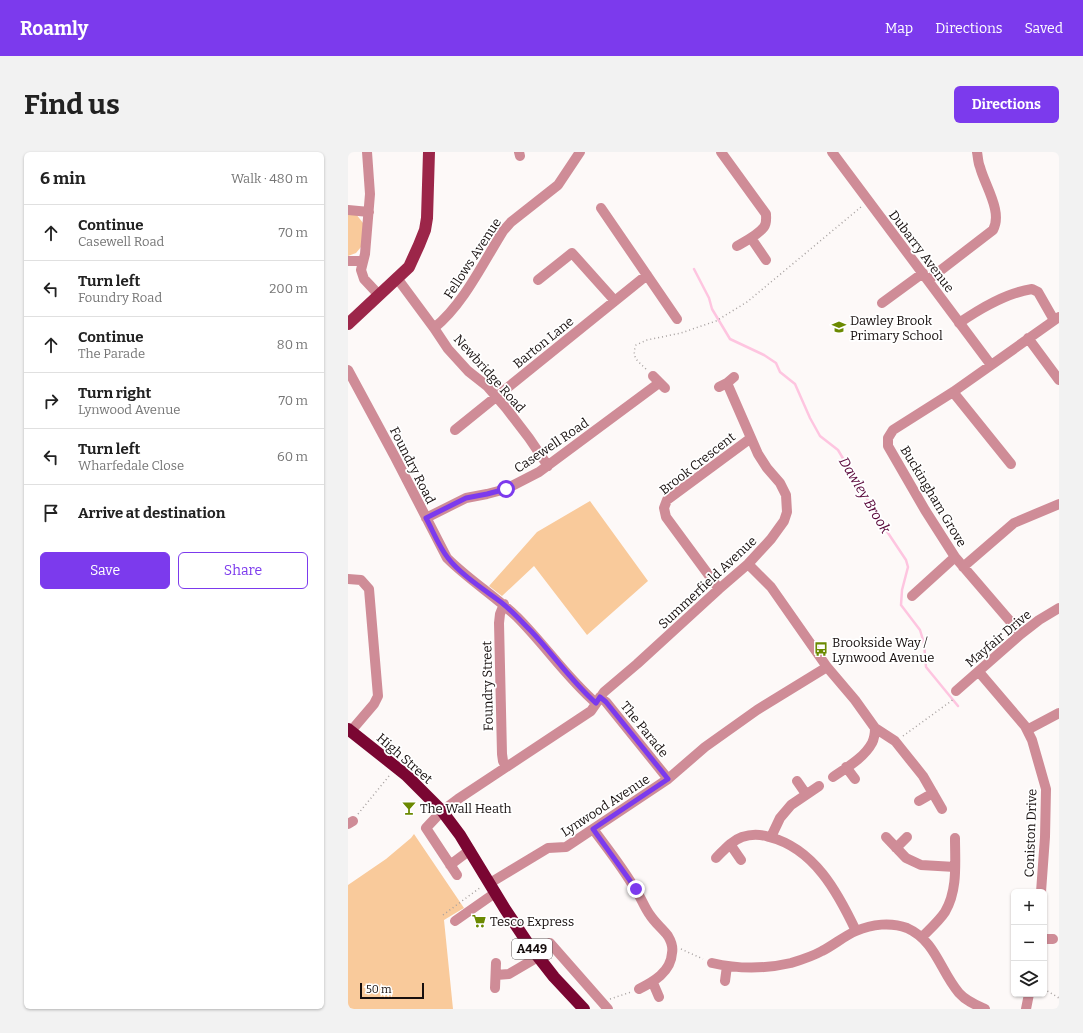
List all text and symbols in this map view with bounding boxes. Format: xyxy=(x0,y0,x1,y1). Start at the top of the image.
text: Roamly xyxy=(20,17,88,40)
text: Map xyxy=(885,20,913,37)
text: Directions xyxy=(935,20,1003,37)
text: Saved xyxy=(1025,20,1063,37)
button: Directions xyxy=(954,86,1059,123)
text: Find us xyxy=(24,88,120,121)
text: 6 min xyxy=(40,168,86,189)
text: Walk · 480 m xyxy=(231,171,308,186)
street label: Dubarry Avenue xyxy=(886,207,957,295)
street label: Fellows Avenue xyxy=(441,215,504,301)
text: Continue xyxy=(78,216,144,234)
icon: ahead xyxy=(40,222,62,244)
text: 70 m xyxy=(278,225,308,240)
text: Casewell Road xyxy=(78,234,164,249)
text: Turn left xyxy=(78,272,140,290)
icon: left xyxy=(40,278,62,300)
text: 200 m xyxy=(269,281,308,296)
text: Foundry Road xyxy=(78,290,162,305)
place label: Dawley Brook Primary School xyxy=(850,313,943,343)
street label: Barton Lane xyxy=(510,314,576,371)
school or university icon: Dawley Brook Primary School xyxy=(831,319,847,335)
text: Continue xyxy=(78,328,144,346)
street label: Newbridge Road xyxy=(451,331,529,415)
icon: ahead xyxy=(40,334,62,356)
text: 80 m xyxy=(277,337,308,352)
text: The Parade xyxy=(78,346,145,361)
text: Turn right xyxy=(78,384,151,402)
icon: right xyxy=(40,390,62,412)
text: 70 m xyxy=(278,393,308,408)
text: Lynwood Avenue xyxy=(78,402,180,417)
street label: Casewell Road xyxy=(511,415,591,476)
street label: Foundry Road xyxy=(387,424,438,506)
street label: Brook Crescent xyxy=(657,429,738,498)
text: Turn left xyxy=(78,440,140,458)
street label: Buckingham Grove xyxy=(897,443,970,549)
icon: left xyxy=(40,446,62,468)
text: 60 m xyxy=(277,449,308,464)
water label: Dawley Brook xyxy=(835,454,894,537)
text: Wharfedale Close xyxy=(78,458,184,473)
route start xyxy=(497,480,515,498)
icon: arrive xyxy=(40,502,62,524)
text: Arrive at destination xyxy=(78,504,225,522)
street label: Summerfield Avenue xyxy=(655,533,759,632)
button: Save xyxy=(40,552,170,589)
button: Share xyxy=(178,552,308,589)
street label: Mayfair Drive xyxy=(963,607,1034,670)
place label: Brookside Way / Lynwood Avenue xyxy=(832,635,934,665)
street label: Foundry Street xyxy=(479,640,496,731)
bus stop icon: Brookside Way / Lynwood Avenue xyxy=(813,641,829,657)
street label: The Parade xyxy=(618,699,672,760)
street label: High Street xyxy=(374,730,436,787)
street label: Lynwood Avenue xyxy=(558,771,652,840)
street label: Coniston Drive xyxy=(1021,788,1040,878)
bar icon: The Wall Heath xyxy=(401,800,417,816)
place label: The Wall Heath xyxy=(420,801,512,816)
route end xyxy=(627,880,645,898)
map controls xyxy=(1011,889,1047,997)
button: + xyxy=(1011,889,1047,925)
supermarket icon: Tesco Express xyxy=(471,913,487,929)
place label: Tesco Express xyxy=(490,914,574,929)
button: − xyxy=(1011,925,1047,961)
road number: A449 xyxy=(512,939,552,959)
button: layers xyxy=(1011,961,1047,997)
scale bar xyxy=(360,981,424,1000)
text: 50 m xyxy=(366,983,392,996)

